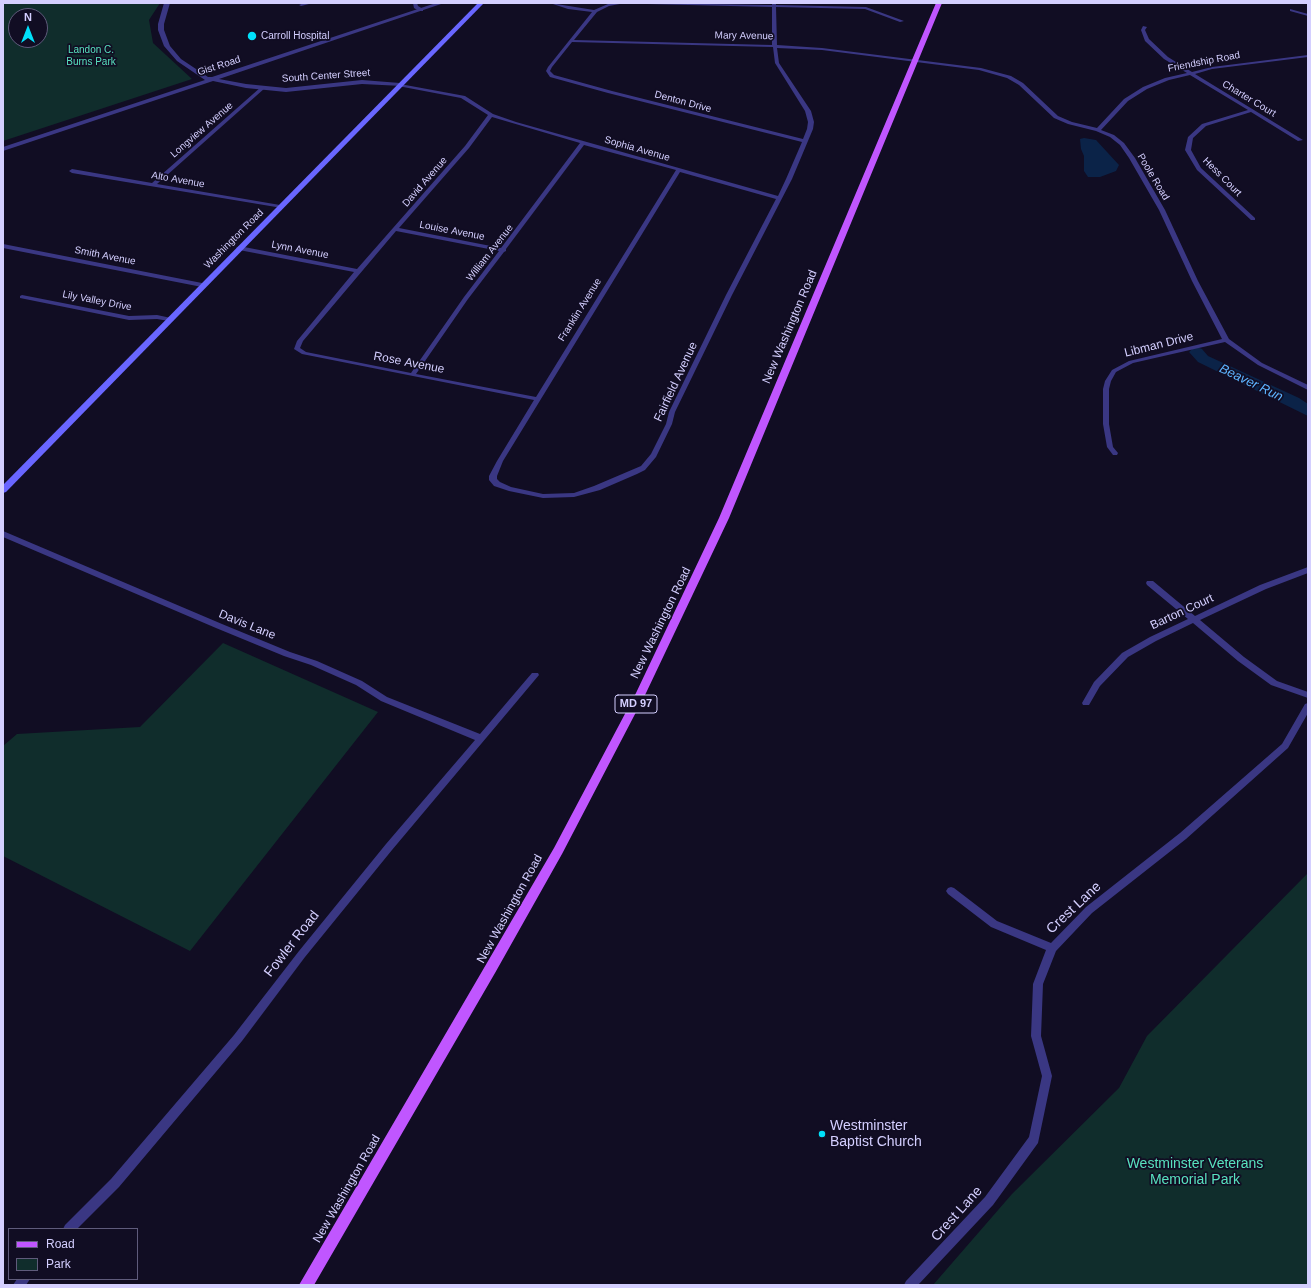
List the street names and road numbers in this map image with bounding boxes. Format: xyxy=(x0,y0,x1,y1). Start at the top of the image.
street label: Mary Avenue xyxy=(715,29,773,43)
street label: Friendship Road xyxy=(1167,49,1241,75)
street label: Gist Road xyxy=(196,53,242,79)
street label: South Center Street xyxy=(281,67,371,85)
street label: Charter Court xyxy=(1220,78,1278,120)
street label: Denton Drive xyxy=(653,89,713,115)
street label: Longview Avenue xyxy=(168,100,236,160)
street label: Sophia Avenue xyxy=(603,134,671,164)
street label: Poole Road xyxy=(1134,152,1172,202)
street label: David Avenue xyxy=(400,155,450,209)
street label: Hess Court xyxy=(1200,155,1244,199)
street label: Alto Avenue xyxy=(150,169,206,191)
street label: Washington Road xyxy=(202,207,266,271)
street label: Louise Avenue xyxy=(418,219,486,243)
street label: William Avenue xyxy=(464,222,516,284)
street label: Lynn Avenue xyxy=(270,239,330,261)
street label: Smith Avenue xyxy=(73,244,137,268)
street label: New Washington Road xyxy=(759,268,821,386)
street label: Franklin Avenue xyxy=(556,276,604,344)
street label: Lily Valley Drive xyxy=(61,288,133,314)
street label: Libman Drive xyxy=(1123,329,1195,361)
street label: Fairfield Avenue xyxy=(651,340,701,424)
street label: Rose Avenue xyxy=(372,349,446,377)
street label: New Washington Road xyxy=(628,565,694,681)
street label: Barton Court xyxy=(1148,591,1216,633)
street label: Davis Lane xyxy=(216,607,278,643)
road number: MD 97 xyxy=(615,695,657,713)
street label: New Washington Road xyxy=(474,852,546,966)
street label: Crest Lane xyxy=(1043,879,1105,937)
street label: Fowler Road xyxy=(261,908,323,980)
street label: New Washington Road xyxy=(310,1132,384,1246)
street label: Crest Lane xyxy=(928,1183,986,1245)

